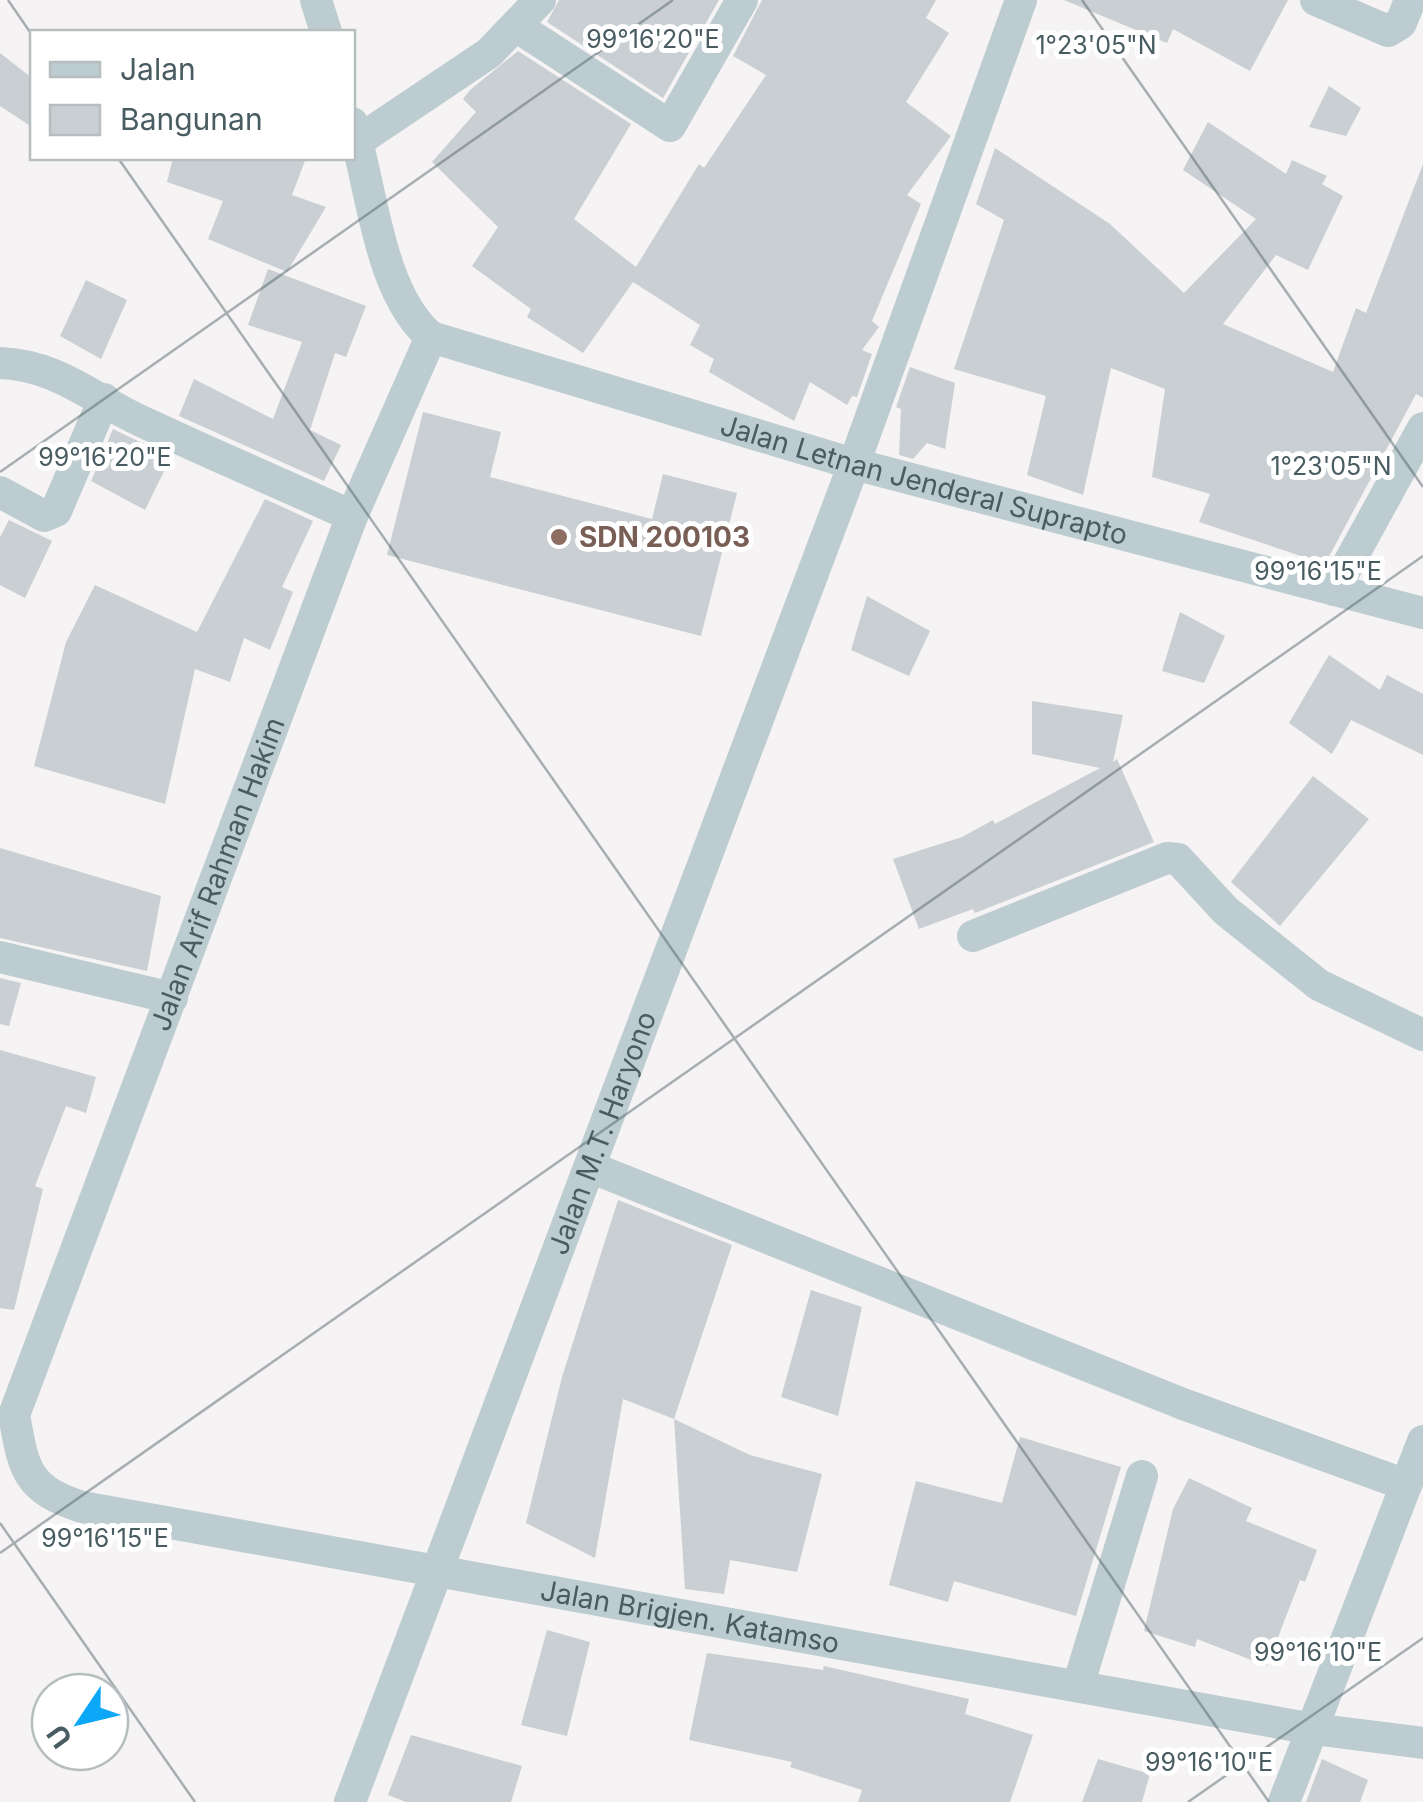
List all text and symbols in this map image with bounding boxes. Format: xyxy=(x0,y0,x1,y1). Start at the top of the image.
text: 99°16'20"E xyxy=(586,24,720,54)
legend xyxy=(30,30,355,160)
text: 1°23'05"N xyxy=(1035,30,1157,60)
text: Jalan xyxy=(120,51,196,87)
text: Bangunan xyxy=(120,101,263,137)
street label: Jalan Letnan Jenderal Suprapto xyxy=(716,408,1131,552)
text: 99°16'20"E xyxy=(38,442,172,472)
text: 1°23'05"N xyxy=(1270,451,1392,481)
place label: SDN 200103 xyxy=(579,520,750,554)
marker: SDN 200103 xyxy=(548,526,570,548)
text: 99°16'15"E xyxy=(1254,556,1382,586)
street label: Jalan Arif Rahman Hakim xyxy=(143,713,292,1035)
street label: Jalan M.T. Haryono xyxy=(541,1007,663,1259)
text: 99°16'15"E xyxy=(41,1523,169,1553)
street label: Jalan Brigjen. Katamso xyxy=(538,1573,842,1660)
text: 99°16'10"E xyxy=(1254,1637,1382,1667)
north arrow xyxy=(30,1672,130,1772)
text: U xyxy=(40,1718,79,1754)
text: 99°16'10"E xyxy=(1145,1747,1273,1777)

